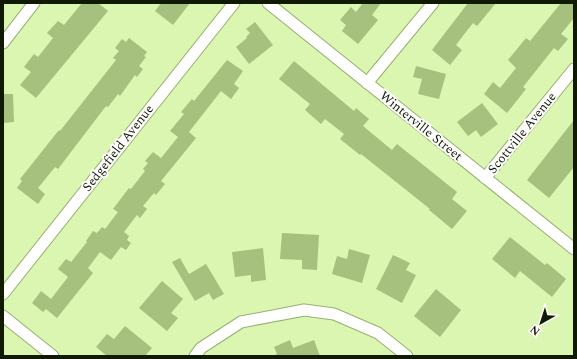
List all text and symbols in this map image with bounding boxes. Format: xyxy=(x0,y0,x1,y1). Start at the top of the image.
street label: Winterville Street xyxy=(375,86,467,166)
street label: Scottville Avenue xyxy=(483,88,561,178)
street label: Sedgefield Avenue xyxy=(77,100,159,196)
north arrow xyxy=(521,303,561,343)
text: N xyxy=(526,321,544,340)

